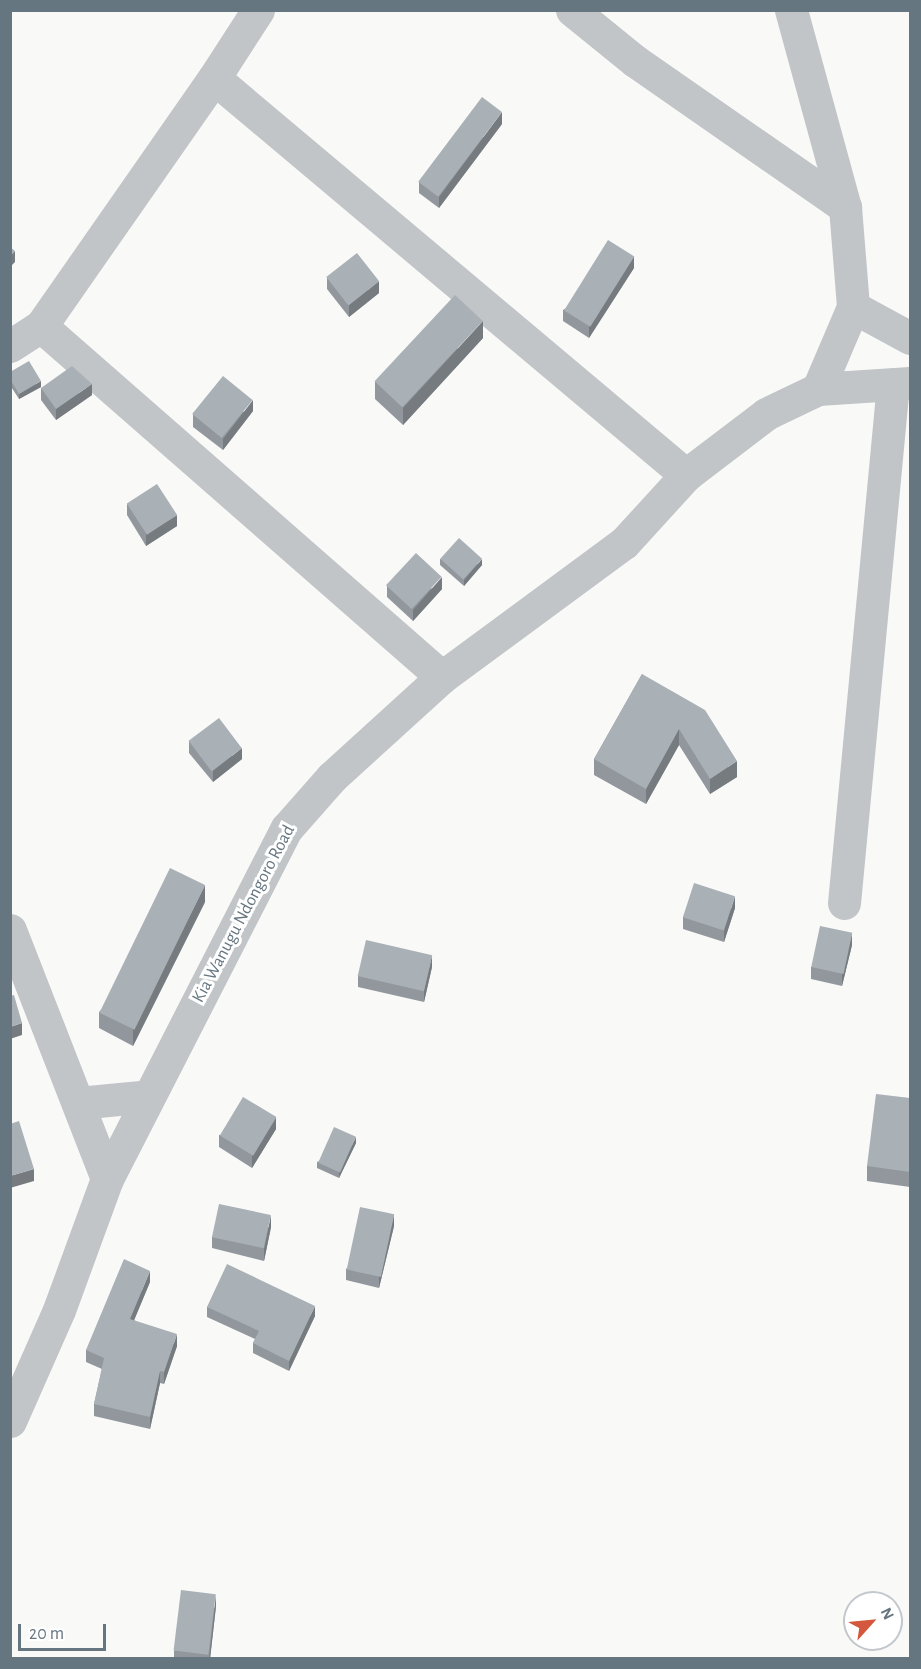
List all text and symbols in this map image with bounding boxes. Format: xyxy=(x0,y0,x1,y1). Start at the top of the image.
street label: Kia Wanugu Ndongoro Road xyxy=(188,821,300,1007)
north arrow xyxy=(843,1591,903,1651)
text: N xyxy=(878,1605,897,1622)
scale bar xyxy=(21,1612,110,1650)
text: 20 m xyxy=(29,1625,64,1643)

